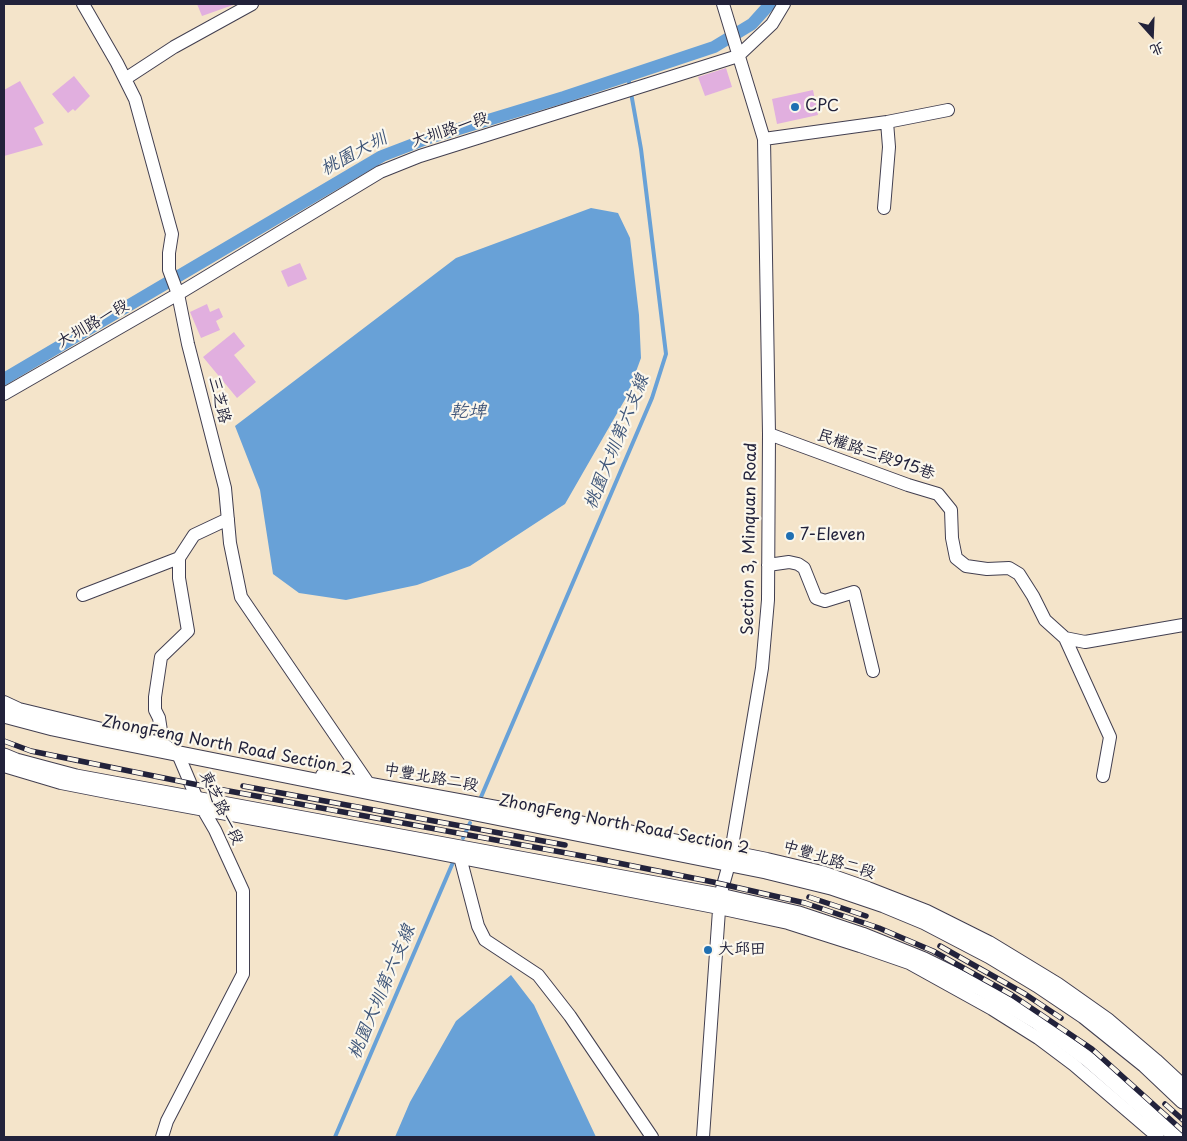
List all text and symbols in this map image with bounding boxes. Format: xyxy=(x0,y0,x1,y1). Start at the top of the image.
north arrow xyxy=(1127,10,1177,60)
text: 北 xyxy=(1147,37,1167,62)
place label: CPC xyxy=(805,97,839,117)
marker: CPC xyxy=(789,101,801,113)
street label: 大圳路一段 xyxy=(409,109,491,151)
water label: 桃園大圳 xyxy=(317,128,391,180)
street label: 大圳路一段 xyxy=(54,296,132,352)
water label: 桃園大圳第六支線 xyxy=(580,371,654,513)
street label: 三芝路 xyxy=(204,374,234,426)
water label: 乾埤 xyxy=(450,401,486,423)
street label: 民權路三段915巷 xyxy=(814,426,938,484)
street label: Section 3, Minquan Road xyxy=(739,442,761,636)
place label: 7-Eleven xyxy=(800,526,865,546)
marker: 7-Eleven xyxy=(784,530,796,542)
street label: ZhongFeng North Road Section 2 xyxy=(100,712,354,780)
street label: 中豐北路二段 xyxy=(382,760,480,796)
street label: 東芝路一段 xyxy=(195,768,247,848)
street label: ZhongFeng North Road Section 2 xyxy=(497,791,751,859)
street label: 中豐北路二段 xyxy=(780,837,878,883)
water label: 桃園大圳第六支線 xyxy=(344,922,420,1062)
place label: 大邱田 xyxy=(718,940,766,960)
marker: 大邱田 xyxy=(702,944,714,956)

